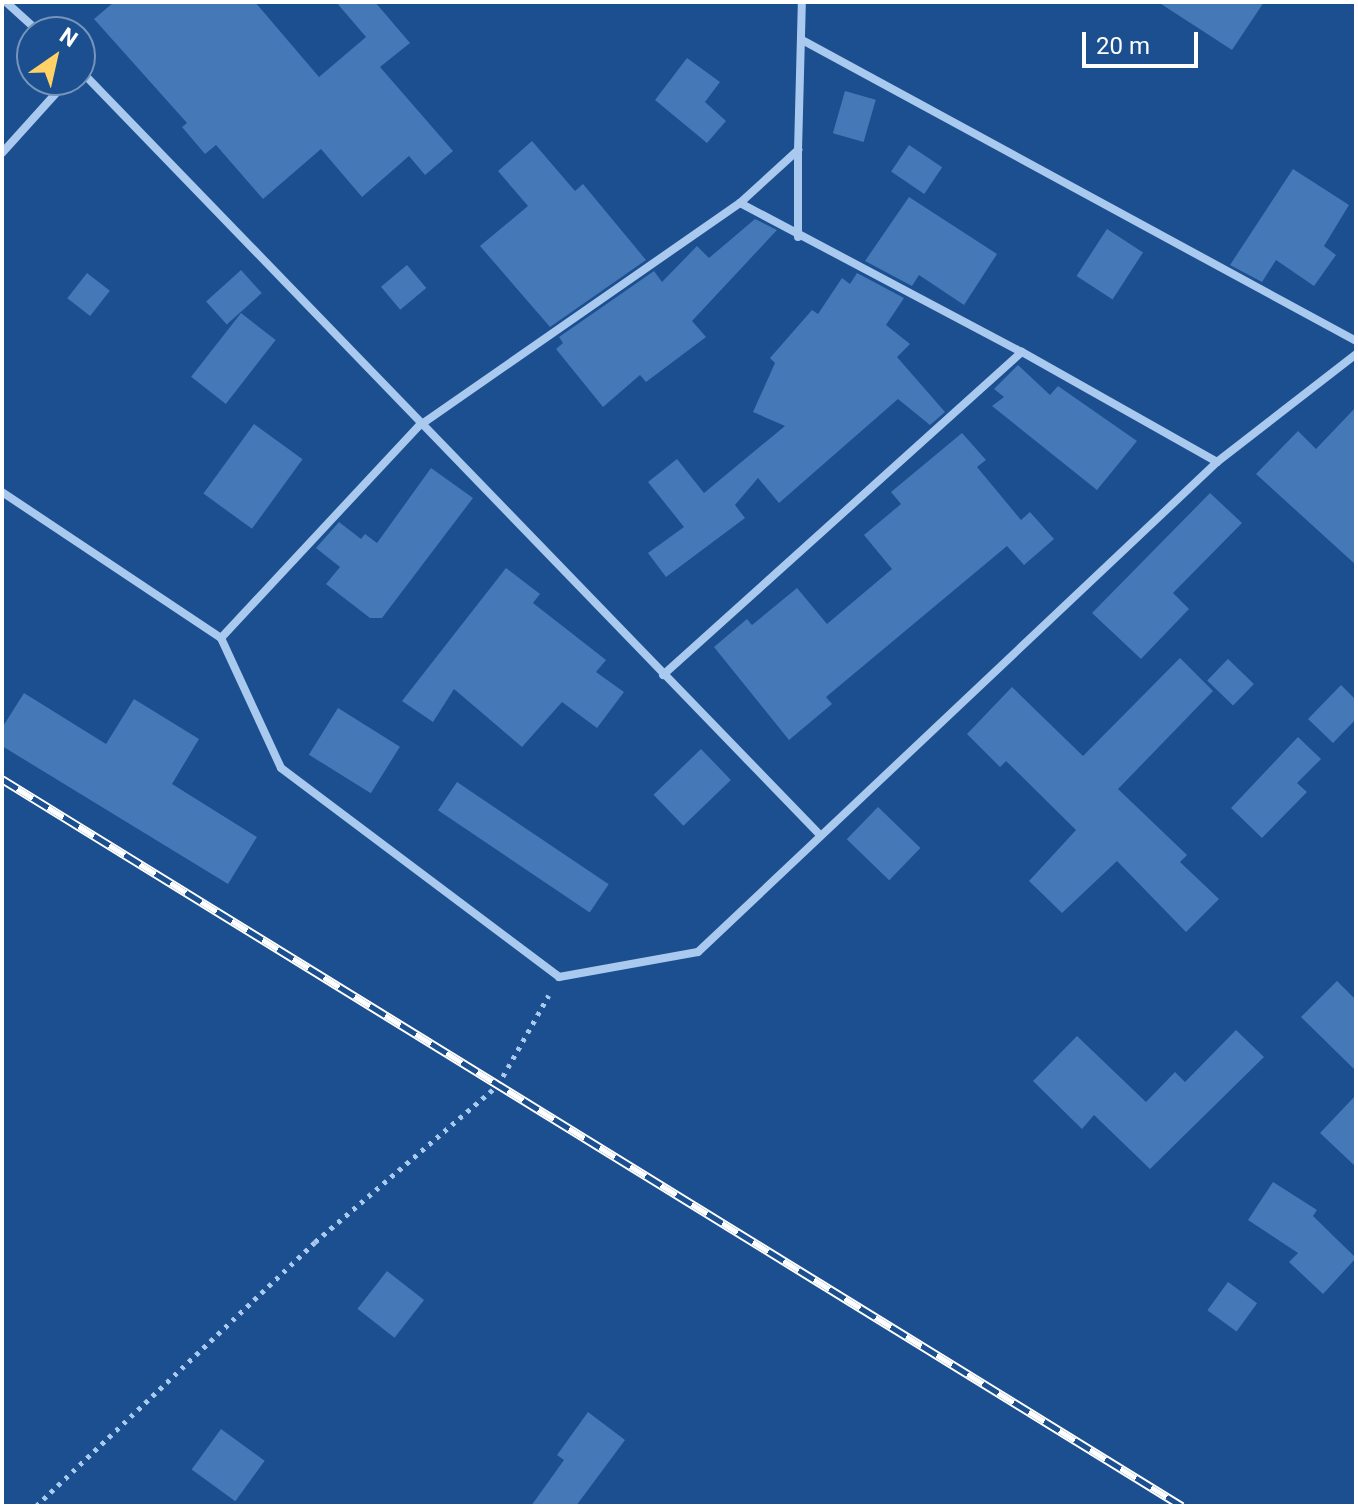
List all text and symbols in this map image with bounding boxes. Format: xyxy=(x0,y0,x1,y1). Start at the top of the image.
north arrow xyxy=(16,16,96,96)
scale bar xyxy=(1086,16,1202,66)
text: N xyxy=(55,23,82,52)
text: 20 m xyxy=(1096,32,1150,60)

